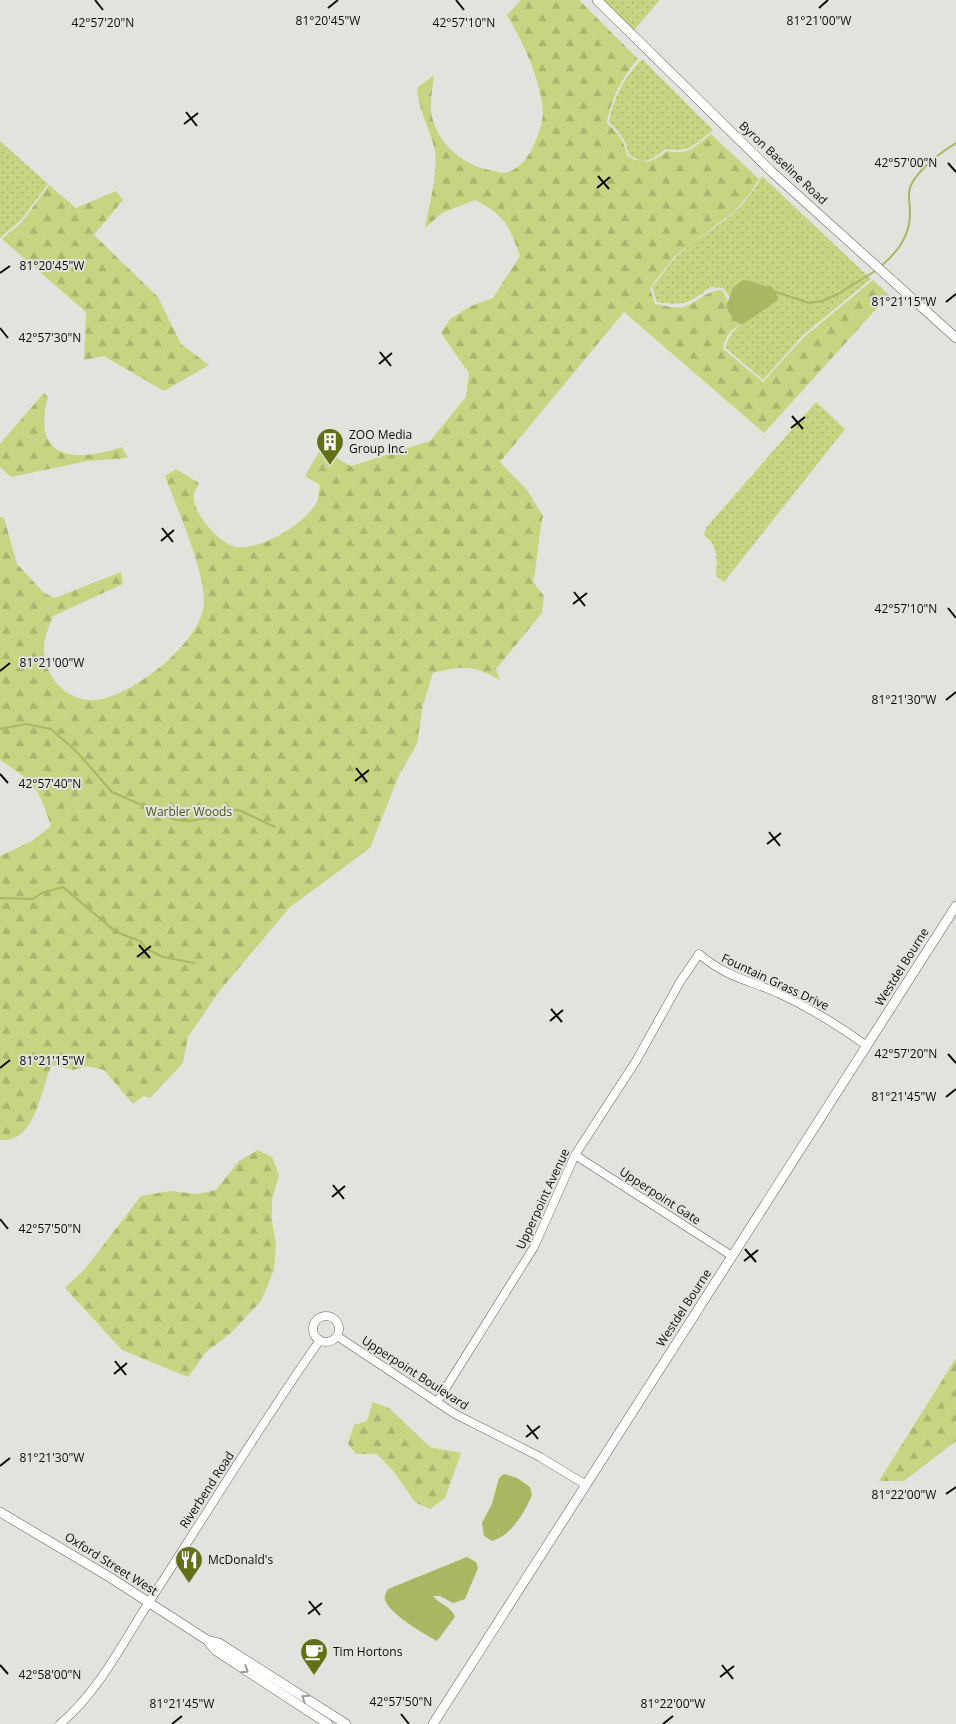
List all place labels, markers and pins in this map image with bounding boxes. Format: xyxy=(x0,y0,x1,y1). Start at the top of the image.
place label: ZOO Media Group Inc. xyxy=(349,426,412,457)
building icon: ZOO Media Group Inc. xyxy=(315,427,345,466)
restaurant icon: McDonald's xyxy=(174,1545,204,1584)
place label: McDonald's xyxy=(208,1551,273,1568)
cafe icon: Tim Hortons xyxy=(299,1637,329,1676)
place label: Tim Hortons xyxy=(333,1643,403,1660)

